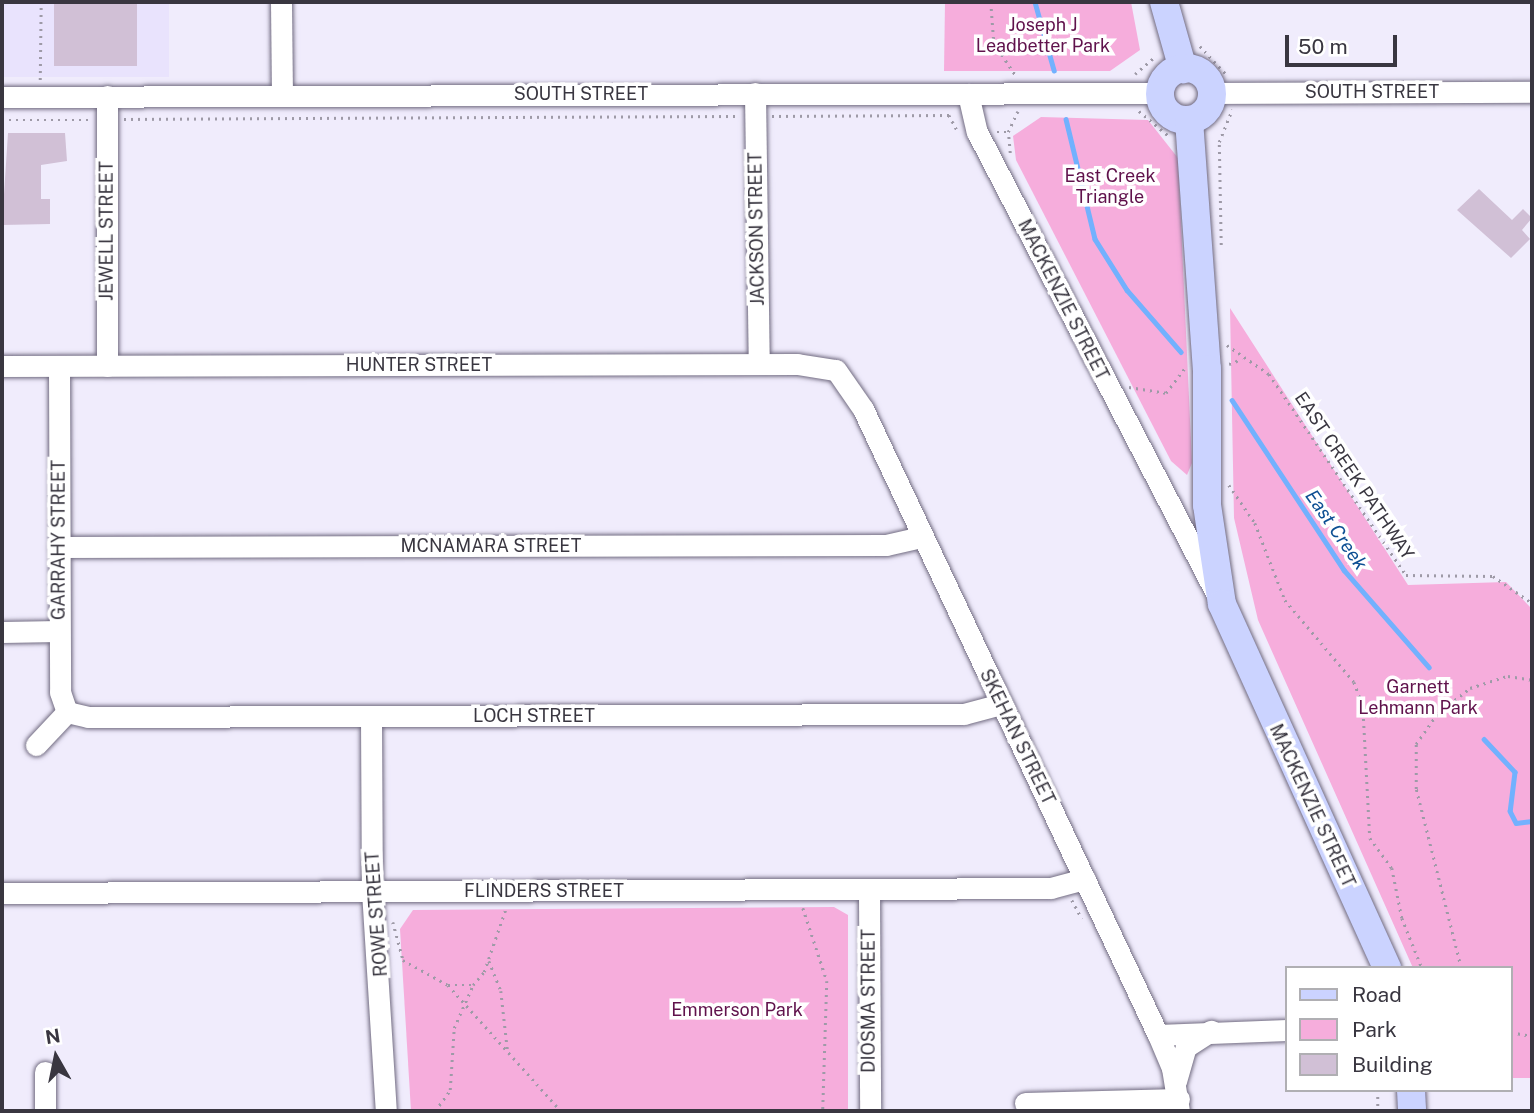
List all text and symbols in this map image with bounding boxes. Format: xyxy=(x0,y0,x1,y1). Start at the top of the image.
park label: Joseph J Leadbetter Park xyxy=(976,15,1110,58)
scale bar xyxy=(1289,21,1401,65)
text: 50 m xyxy=(1298,34,1348,59)
street label: SOUTH STREET xyxy=(1305,81,1439,103)
street label: SOUTH STREET xyxy=(514,83,648,105)
street label: JACKSON STREET xyxy=(745,152,769,306)
street label: JEWELL STREET xyxy=(96,161,118,301)
park label: East Creek Triangle xyxy=(1065,166,1155,208)
street label: MACKENZIE STREET xyxy=(1013,216,1113,384)
street label: HUNTER STREET xyxy=(346,354,492,376)
street label: EAST CREEK PATHWAY xyxy=(1290,388,1418,564)
street label: GARRAHY STREET xyxy=(48,460,70,620)
water label: East Creek xyxy=(1300,486,1372,574)
street label: MCNAMARA STREET xyxy=(401,535,581,557)
street label: SKEHAN STREET xyxy=(975,666,1059,808)
park label: Garnett Lehmann Park xyxy=(1358,677,1478,720)
street label: LOCH STREET xyxy=(473,705,595,727)
street label: MACKENZIE STREET xyxy=(1265,721,1359,891)
street label: ROWE STREET xyxy=(362,851,392,977)
street label: FLINDERS STREET xyxy=(464,880,624,902)
street label: DIOSMA STREET xyxy=(858,929,880,1073)
legend xyxy=(1286,966,1513,1092)
text: Road xyxy=(1352,982,1402,1007)
park label: Emmerson Park xyxy=(671,999,803,1021)
text: Park xyxy=(1352,1017,1397,1042)
north arrow xyxy=(21,1022,91,1092)
text: N xyxy=(44,1024,62,1048)
text: Building xyxy=(1352,1052,1433,1077)

